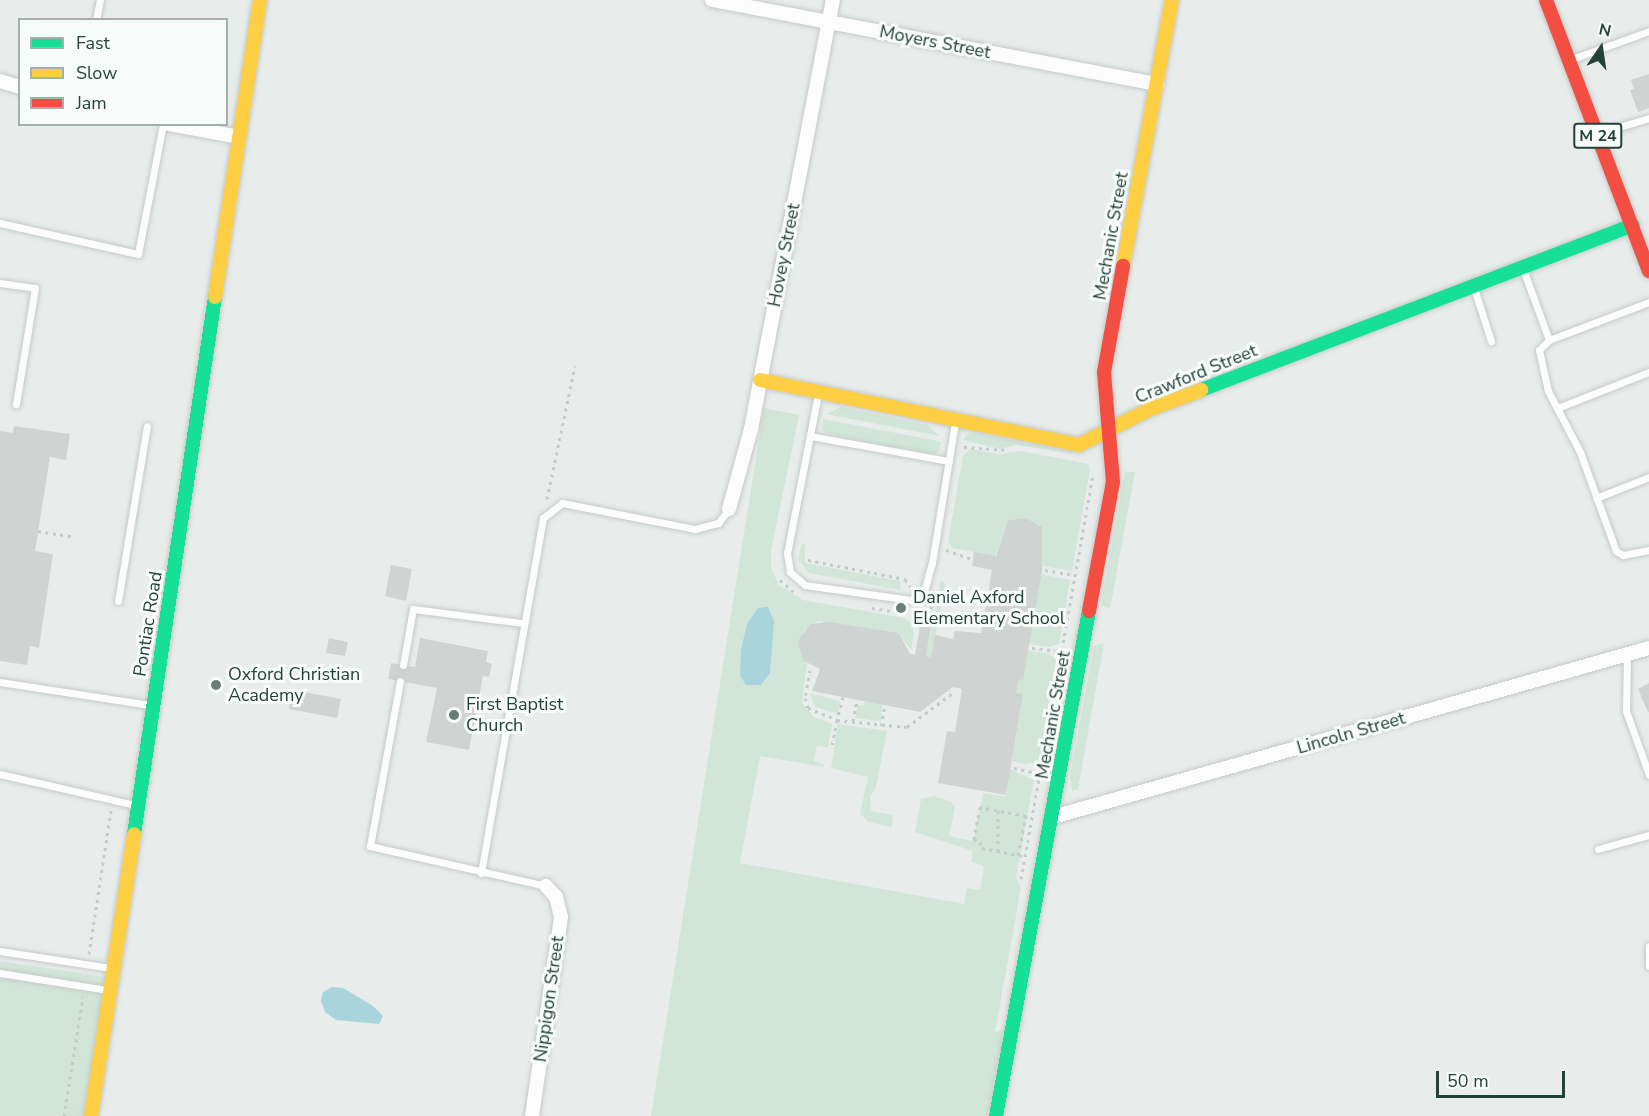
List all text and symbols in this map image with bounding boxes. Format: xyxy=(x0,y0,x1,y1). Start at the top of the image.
legend xyxy=(18,18,228,126)
north arrow xyxy=(1571,18,1631,78)
text: N xyxy=(1597,18,1613,43)
street label: Moyers Street xyxy=(878,21,992,63)
text: Fast xyxy=(76,31,110,55)
text: Slow xyxy=(76,61,117,85)
text: Jam xyxy=(76,91,107,115)
road number: M 24 xyxy=(1572,123,1624,149)
street label: Mechanic Street xyxy=(1089,170,1133,302)
street label: Hovey Street xyxy=(763,201,805,309)
street label: Crawford Street xyxy=(1132,340,1260,408)
street label: Pontiac Road xyxy=(129,570,167,678)
place label: Daniel Axford Elementary School xyxy=(913,587,1065,630)
marker: Daniel Axford Elementary School xyxy=(894,601,908,615)
street label: Mechanic Street xyxy=(1031,649,1075,781)
place label: Oxford Christian Academy xyxy=(228,664,360,706)
marker: Oxford Christian Academy xyxy=(209,678,223,692)
place label: First Baptist Church xyxy=(466,694,563,736)
street label: Lincoln Street xyxy=(1294,707,1408,759)
marker: First Baptist Church xyxy=(447,708,461,722)
street label: Nippigon Street xyxy=(529,935,569,1063)
scale bar xyxy=(1439,1059,1568,1097)
text: 50 m xyxy=(1447,1069,1489,1093)

